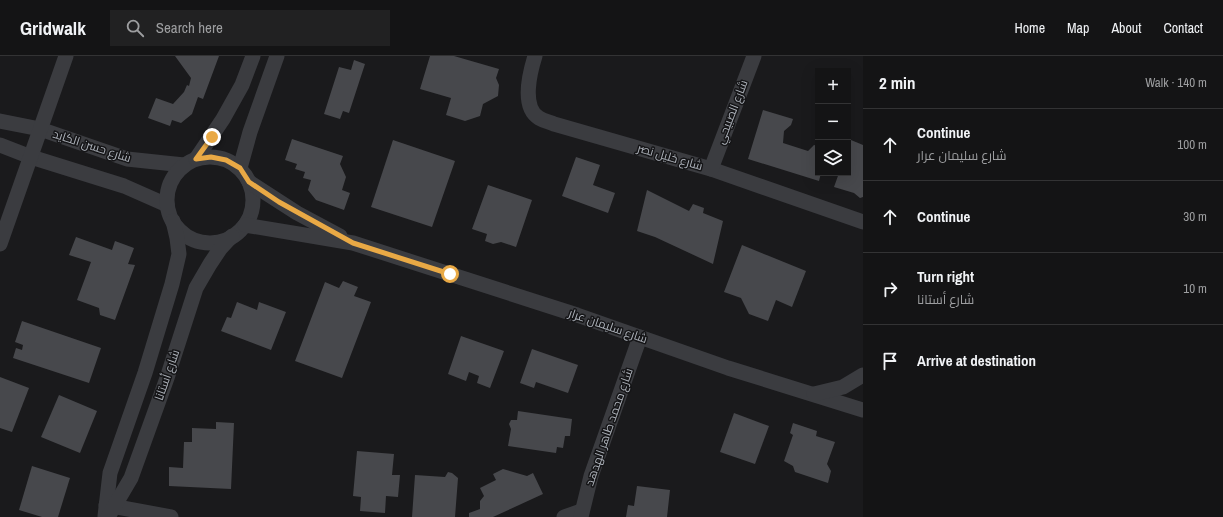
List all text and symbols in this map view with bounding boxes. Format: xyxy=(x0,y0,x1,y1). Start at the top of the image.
search box xyxy=(110,10,390,46)
text: Gridwalk xyxy=(20,15,86,41)
icon: search xyxy=(124,17,146,39)
text: Search here xyxy=(156,17,223,38)
text: Home xyxy=(1014,19,1045,37)
text: Map xyxy=(1067,19,1089,37)
text: About xyxy=(1111,19,1141,37)
text: Contact xyxy=(1163,19,1203,37)
map controls xyxy=(815,68,851,176)
button: + xyxy=(815,68,851,104)
text: 2 min xyxy=(879,71,915,94)
text: Walk · 140 m xyxy=(1145,74,1207,91)
street label: شارع الصبيحي xyxy=(712,77,753,147)
button: − xyxy=(815,104,851,140)
text: Continue xyxy=(917,122,970,143)
street label: شارع حسن الكايد xyxy=(51,126,133,166)
route end xyxy=(203,128,221,146)
icon: ahead xyxy=(879,134,901,156)
text: 100 m xyxy=(1177,136,1207,153)
street label: شارع خليل نصر xyxy=(634,140,705,174)
button: layers xyxy=(815,140,851,176)
text: شارع سليمان عرار xyxy=(917,147,1006,164)
icon: ahead xyxy=(879,206,901,228)
text: Continue xyxy=(917,206,970,227)
text: 30 m xyxy=(1183,208,1207,225)
route start xyxy=(441,265,459,283)
text: Turn right xyxy=(917,266,974,287)
icon: right xyxy=(879,278,901,300)
text: 10 m xyxy=(1183,280,1207,297)
text: شارع أستانا xyxy=(917,291,974,308)
street label: شارع سليمان عرار xyxy=(565,305,650,347)
street label: شارع أستانا xyxy=(151,347,183,403)
icon: arrive xyxy=(879,350,901,372)
text: Arrive at destination xyxy=(917,350,1036,371)
street label: شارع محمد طاهر الهدهد xyxy=(581,366,637,488)

